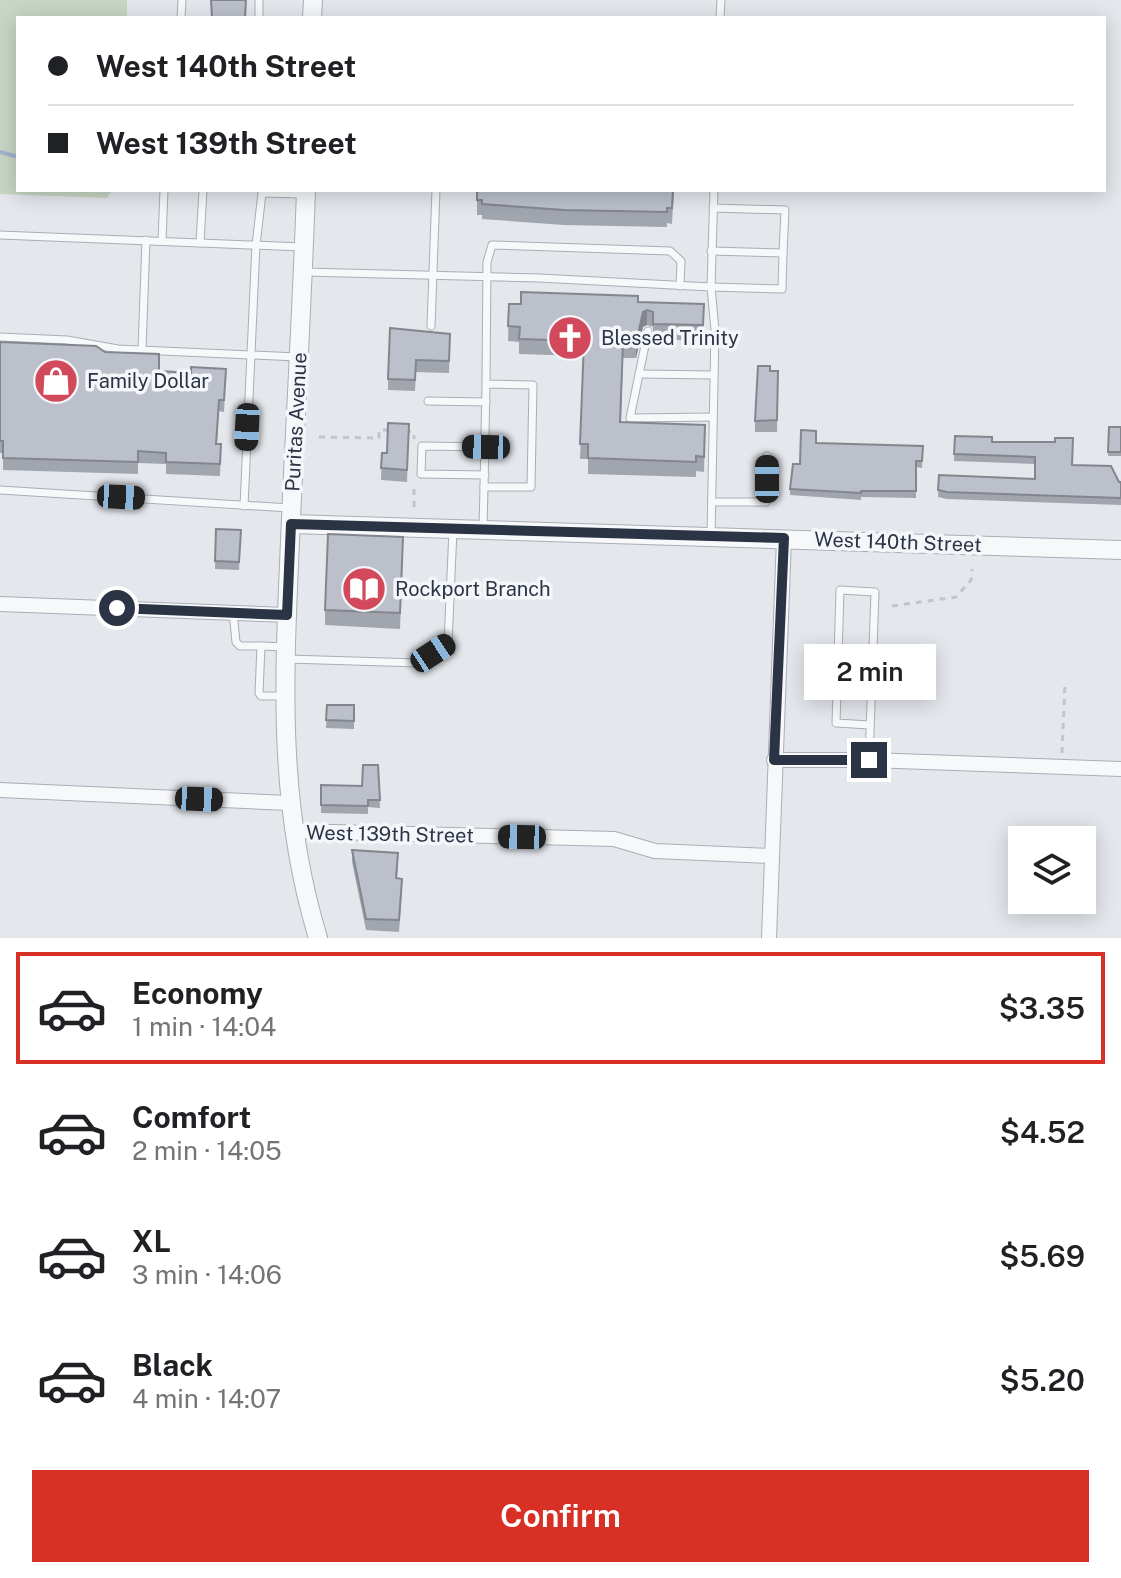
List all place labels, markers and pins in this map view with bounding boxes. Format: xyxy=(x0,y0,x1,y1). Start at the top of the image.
church icon: Blessed Trinity xyxy=(546,314,594,362)
place label: Blessed Trinity xyxy=(601,326,739,350)
shop icon: Family Dollar xyxy=(32,357,80,405)
place label: Family Dollar xyxy=(87,369,209,393)
library icon: Rockport Branch xyxy=(340,565,388,613)
place label: Rockport Branch xyxy=(395,577,551,601)

